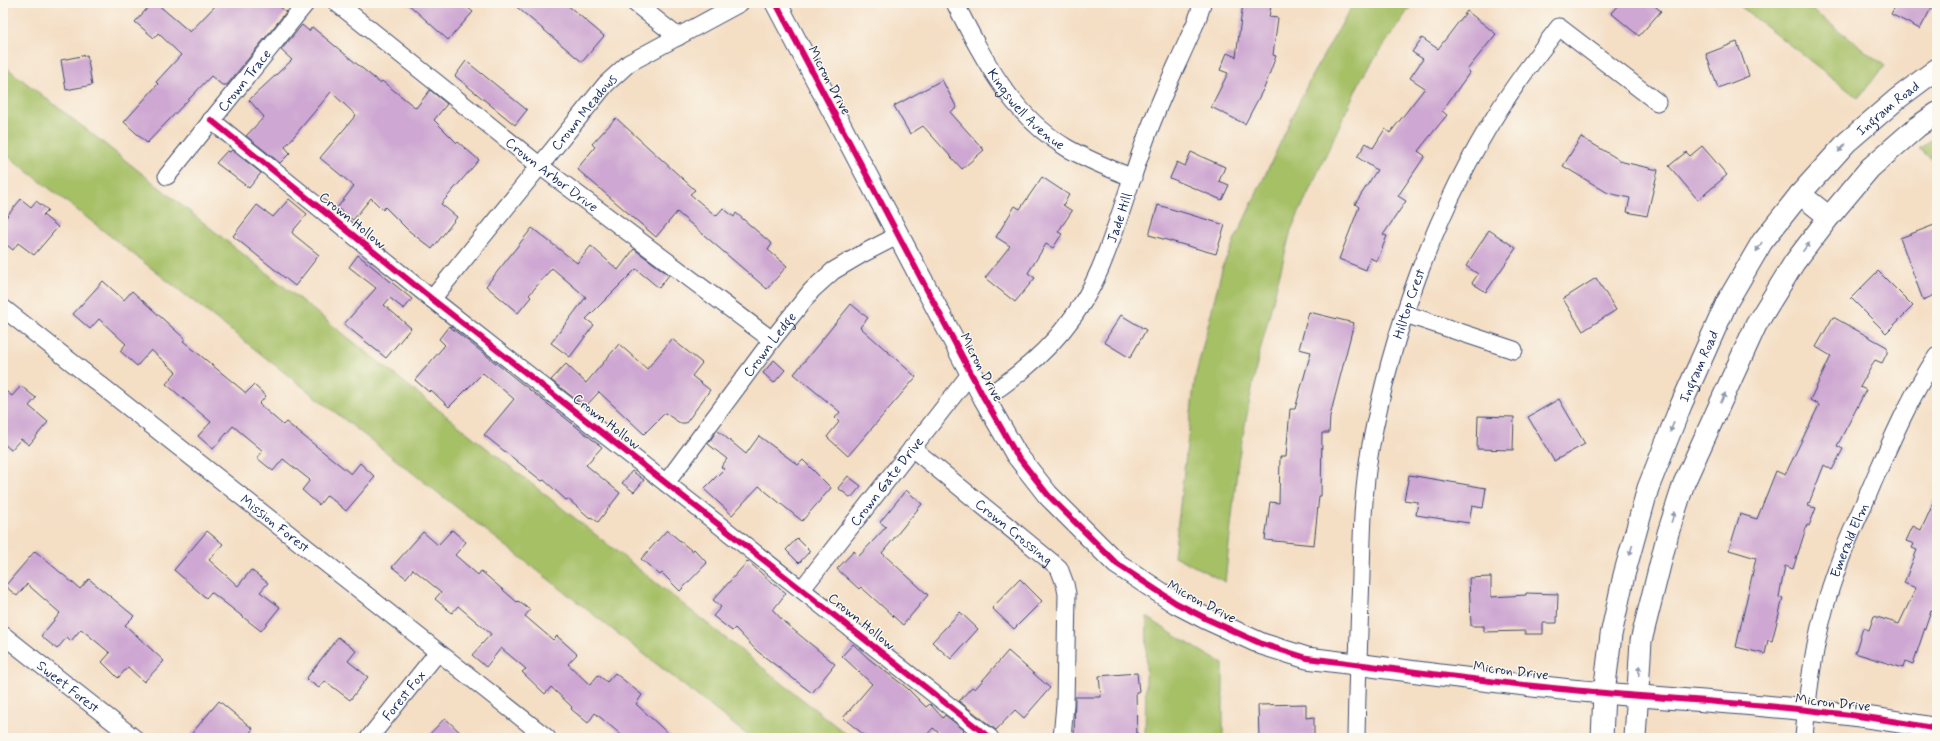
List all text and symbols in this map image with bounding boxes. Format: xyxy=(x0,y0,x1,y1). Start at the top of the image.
street label: Micron Drive xyxy=(803,43,855,118)
street label: Crown Trace xyxy=(214,46,276,116)
street label: Kingswell Avenue xyxy=(983,65,1068,154)
street label: Crown Meadows xyxy=(548,70,622,155)
street label: Ingram Road xyxy=(1853,77,1923,140)
street label: Crown Arbor Drive xyxy=(501,134,601,217)
one-way arrow xyxy=(1838,143,1847,152)
street label: Crown Hollow xyxy=(315,188,390,253)
street label: Jade Hill xyxy=(1103,191,1137,245)
one-way arrow xyxy=(1756,241,1763,253)
one-way arrow xyxy=(1802,242,1810,253)
street label: Hilltop Crest xyxy=(1389,266,1430,341)
street label: Crown Ledge xyxy=(740,309,801,381)
street label: Ingram Road xyxy=(1675,328,1723,405)
street label: Micron Drive xyxy=(955,330,1007,405)
street label: Crown Hollow xyxy=(569,390,644,454)
one-way arrow xyxy=(1720,392,1726,403)
one-way arrow xyxy=(1669,422,1675,434)
street label: Crown Gate Drive xyxy=(846,433,928,530)
street label: Mission Forest xyxy=(236,491,313,557)
street label: Crown Crossing xyxy=(971,495,1056,569)
street label: Emerald Elm xyxy=(1827,500,1873,580)
one-way arrow xyxy=(1670,511,1676,523)
one-way arrow xyxy=(1628,545,1634,557)
street label: Micron Drive xyxy=(1164,576,1239,628)
street label: Crown Hollow xyxy=(824,589,899,654)
street label: Sweet Forest xyxy=(33,657,103,717)
street label: Micron Drive xyxy=(1472,657,1550,685)
one-way arrow xyxy=(1636,665,1643,677)
street label: Forest Fox xyxy=(379,667,430,725)
street label: Micron Drive xyxy=(1794,690,1872,716)

